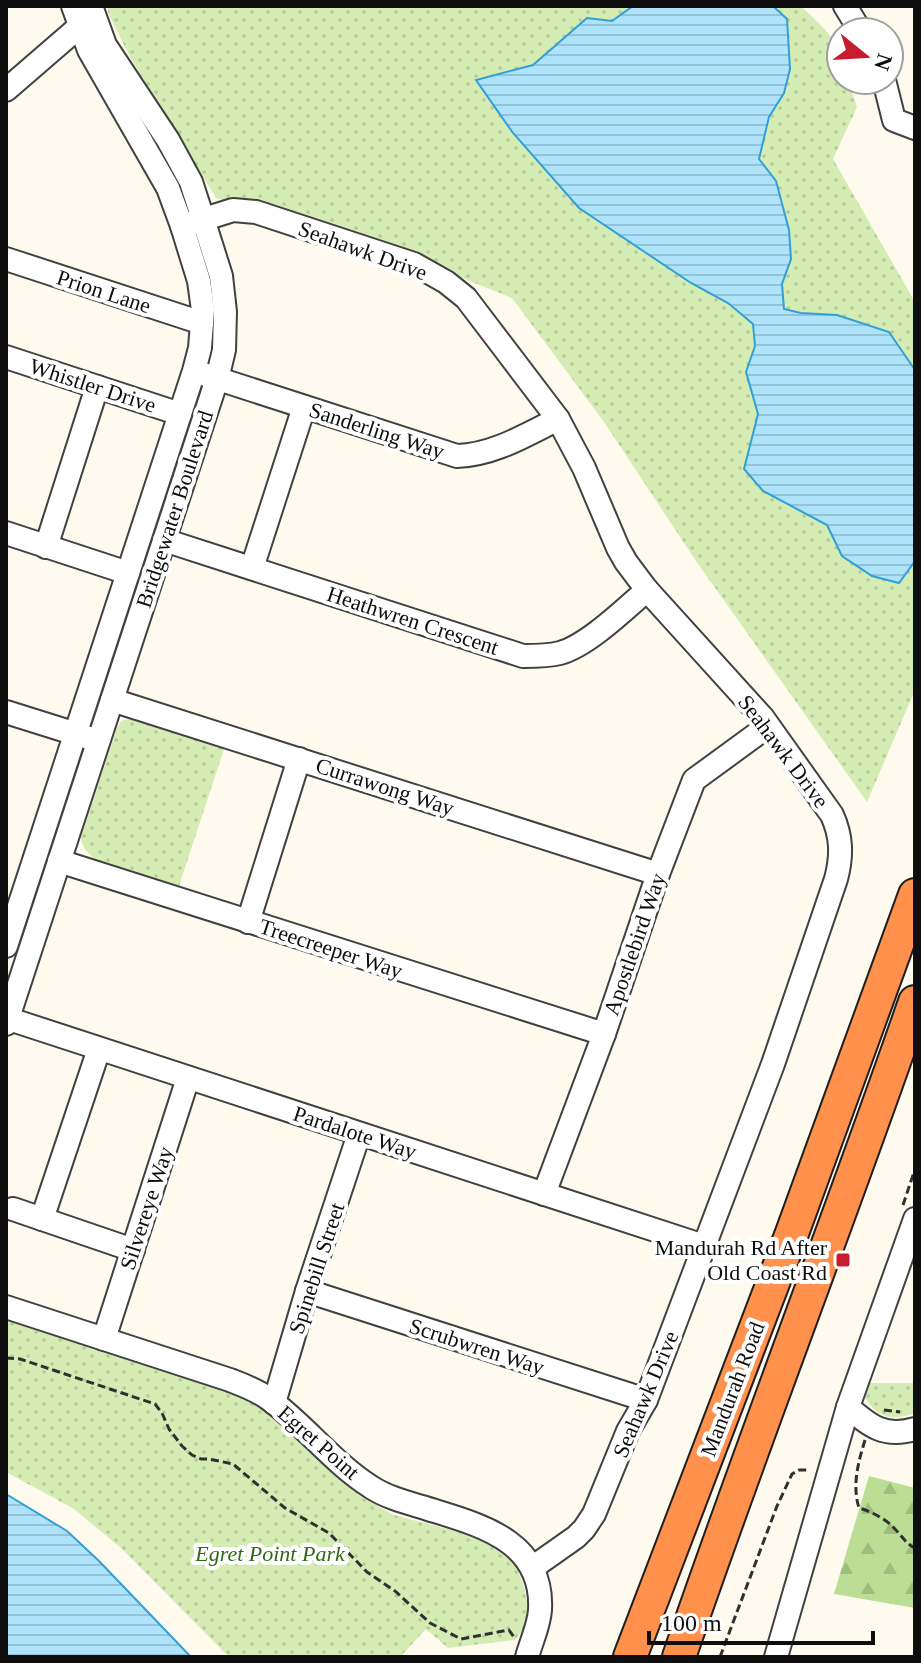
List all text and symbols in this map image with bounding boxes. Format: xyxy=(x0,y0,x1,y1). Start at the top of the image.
north arrow xyxy=(825,16,905,96)
text: N xyxy=(869,51,898,74)
street label: Seahawk Drive xyxy=(295,216,431,285)
street label: Prion Lane xyxy=(54,265,154,318)
street label: Whistler Drive xyxy=(27,353,159,418)
street label: Sanderling Way xyxy=(306,397,447,464)
street label: Bridgewater Boulevard xyxy=(131,407,218,611)
street label: Heathwren Crescent xyxy=(324,581,502,660)
street label: Seahawk Drive xyxy=(733,690,834,813)
street label: Currawong Way xyxy=(313,752,457,821)
street label: Apostlebird Way xyxy=(598,870,671,1019)
street label: Treecreeper Way xyxy=(256,914,406,983)
street label: Pardalote Way xyxy=(290,1101,420,1164)
street label: Silvereye Way xyxy=(115,1143,178,1273)
street label: Spinebill Street xyxy=(284,1199,349,1337)
place label: Mandurah Rd After Old Coast Rd xyxy=(655,1235,828,1285)
marker: Mandurah Rd After Old Coast Rd xyxy=(834,1251,852,1269)
street label: Scrubwren Way xyxy=(406,1313,547,1380)
street label: Mandurah Road xyxy=(695,1318,770,1460)
street label: Seahawk Drive xyxy=(608,1327,683,1461)
street label: Egret Point xyxy=(273,1400,364,1484)
park label: Egret Point Park xyxy=(194,1541,346,1566)
scale bar xyxy=(649,1595,873,1645)
text: 100 m xyxy=(661,1610,722,1636)

